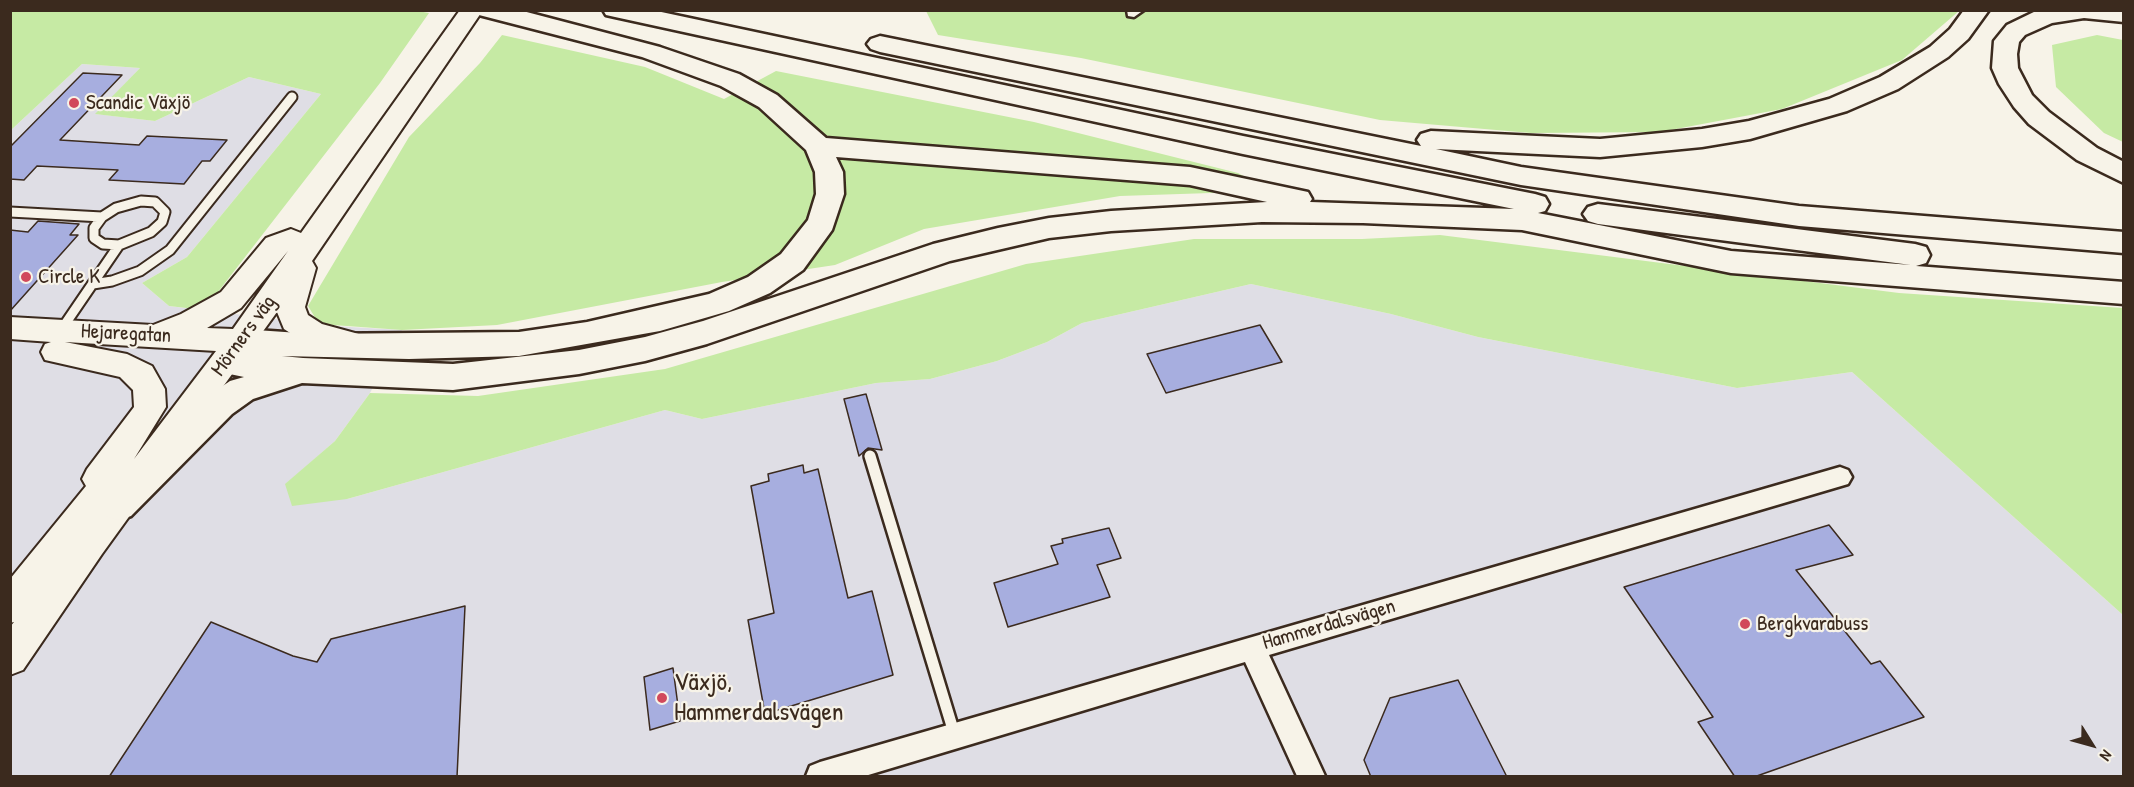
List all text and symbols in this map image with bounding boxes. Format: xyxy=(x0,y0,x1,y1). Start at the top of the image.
place label: Scandic Växjö xyxy=(86,90,190,116)
marker: Scandic Växjö xyxy=(67,96,81,110)
place label: Circle K xyxy=(38,264,100,290)
marker: Circle K xyxy=(19,270,33,284)
street label: Mörners väg xyxy=(206,291,282,381)
street label: Hejaregatan xyxy=(80,319,172,349)
street label: Hammerdalsvägen xyxy=(1260,594,1398,656)
place label: Bergkvarabuss xyxy=(1757,611,1868,637)
marker: Bergkvarabuss xyxy=(1738,617,1752,631)
place label: Växjö, Hammerdalsvägen xyxy=(674,667,844,728)
marker: Växjö, Hammerdalsvägen xyxy=(655,691,669,705)
north arrow xyxy=(2062,715,2122,775)
text: N xyxy=(2095,746,2118,766)

